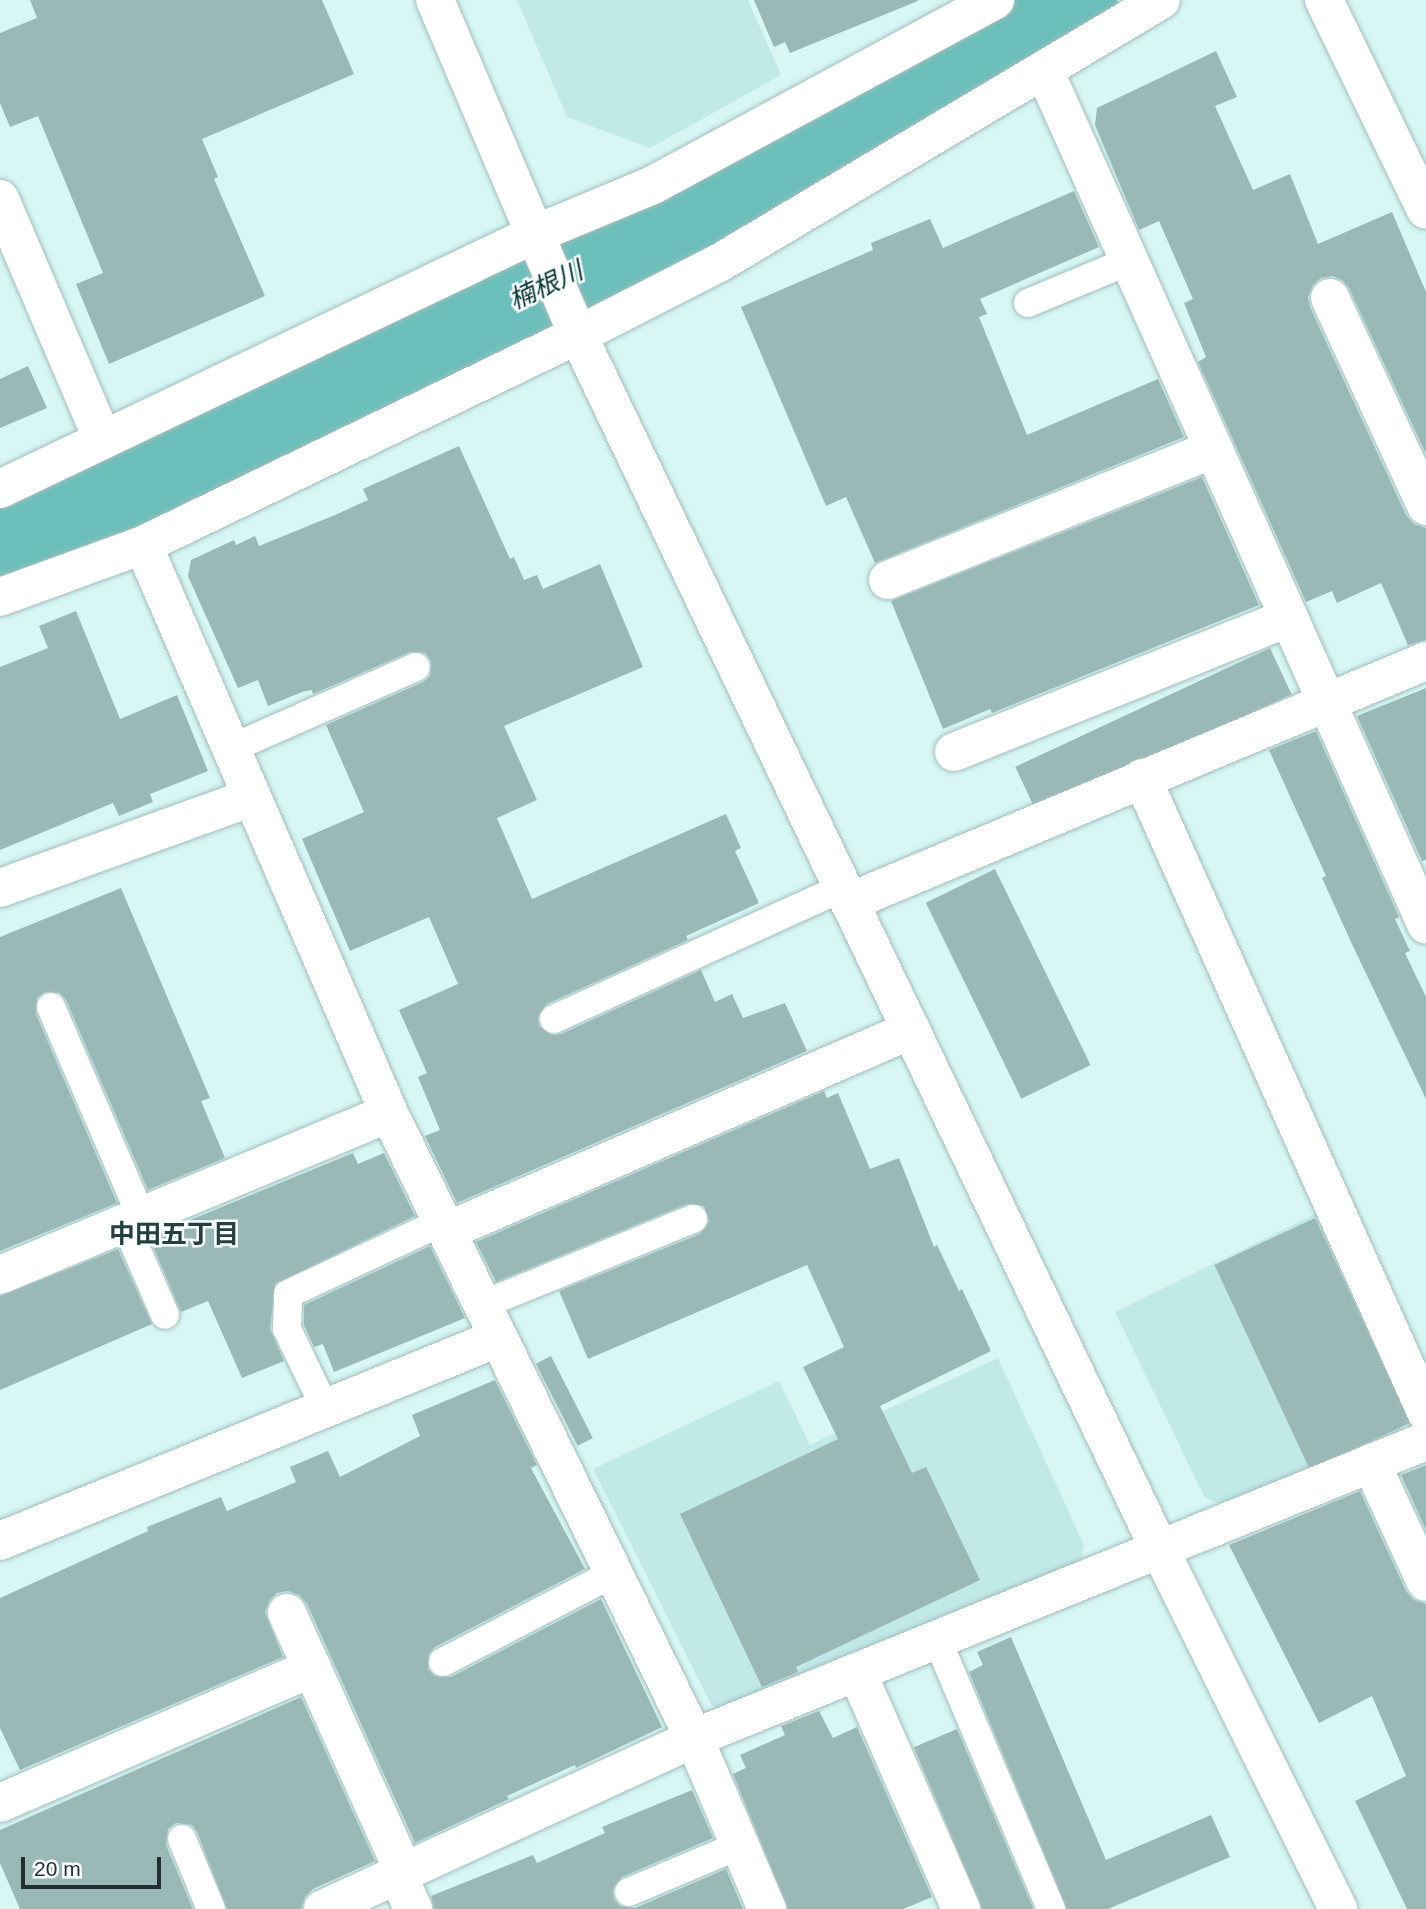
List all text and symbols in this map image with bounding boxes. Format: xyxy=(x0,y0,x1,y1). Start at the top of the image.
water label: 楠根川 xyxy=(504,255,588,317)
district label: 中田五丁目 xyxy=(109,1219,239,1251)
scale bar xyxy=(24,1842,164,1886)
text: 20 m xyxy=(34,1857,81,1880)

